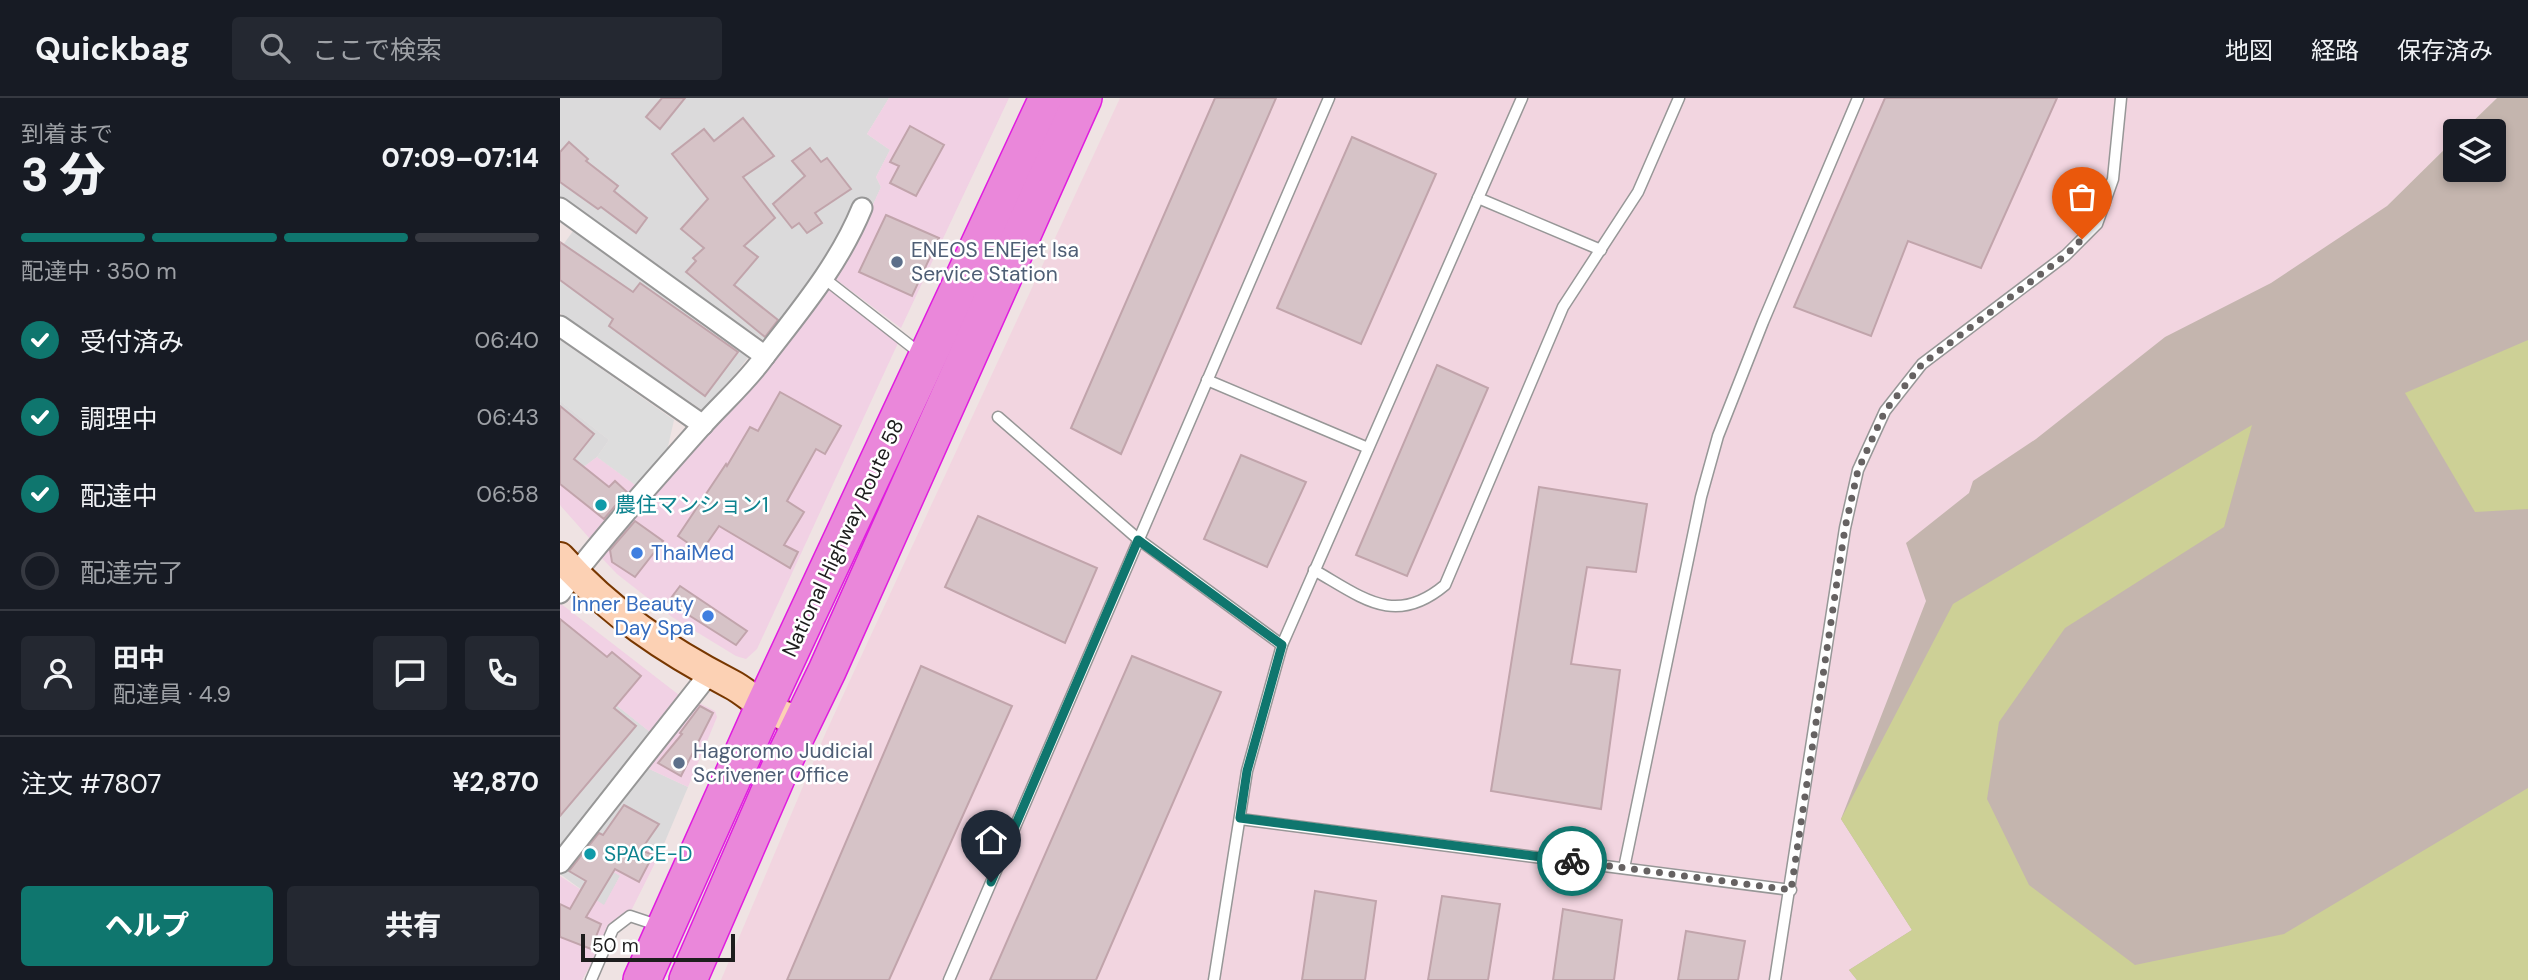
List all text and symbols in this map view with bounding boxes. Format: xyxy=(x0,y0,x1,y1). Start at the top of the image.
search box xyxy=(232,17,722,80)
text: Quickbag xyxy=(35,27,190,70)
icon: search xyxy=(256,29,294,67)
text: ここで検索 xyxy=(312,33,442,67)
text: 地図 xyxy=(2225,35,2273,66)
text: 経路 xyxy=(2311,35,2359,66)
text: 保存済み xyxy=(2397,35,2493,66)
text: 到着まで xyxy=(21,119,113,149)
map controls xyxy=(2443,119,2506,182)
button: layers xyxy=(2443,119,2506,182)
text: 07:09–07:14 xyxy=(381,141,539,175)
text: 3 分 xyxy=(21,145,105,205)
pin xyxy=(2052,167,2112,239)
icon: bag xyxy=(2063,178,2101,216)
place label: ENEOS ENEjet Isa Service Station xyxy=(911,236,1079,288)
marker: ENEOS ENEjet Isa Service Station xyxy=(889,254,905,270)
text: 配達中 · 350 m xyxy=(21,256,177,286)
icon: check xyxy=(21,321,59,359)
text: 受付済み xyxy=(80,325,184,359)
text: 06:40 xyxy=(474,325,539,355)
icon: check xyxy=(21,398,59,436)
text: 調理中 xyxy=(80,402,158,436)
text: 06:43 xyxy=(477,402,539,432)
street label: National Highway Route 58 xyxy=(775,414,911,662)
icon: check xyxy=(21,475,59,513)
text: 配達中 xyxy=(80,479,158,513)
text: 06:58 xyxy=(476,479,539,509)
place label: 農住マンション1 xyxy=(615,491,769,519)
marker: 農住マンション1 xyxy=(593,497,609,513)
place label: ThaiMed xyxy=(651,539,734,567)
marker: ThaiMed xyxy=(629,545,645,561)
text: 配達完了 xyxy=(80,556,184,590)
place label: Inner Beauty Day Spa xyxy=(572,590,694,642)
marker: Inner Beauty Day Spa xyxy=(700,608,716,624)
button: person xyxy=(21,636,95,710)
button: chat xyxy=(373,636,447,710)
button: phone xyxy=(465,636,539,710)
text: 田中 xyxy=(113,641,165,675)
text: 配達員 · 4.9 xyxy=(113,679,231,709)
place label: Hagoromo Judicial Scrivener Office xyxy=(693,737,873,789)
marker: Hagoromo Judicial Scrivener Office xyxy=(671,755,687,771)
text: ¥2,870 xyxy=(452,765,539,799)
text: 注文 #7807 xyxy=(21,767,161,801)
pin xyxy=(961,810,1021,882)
icon: home xyxy=(972,821,1010,859)
courier xyxy=(1537,826,1607,896)
place label: SPACE-D xyxy=(604,840,692,868)
icon: bike xyxy=(1553,842,1591,880)
marker: SPACE-D xyxy=(582,846,598,862)
button: ヘルプ xyxy=(21,886,273,966)
button: 共有 xyxy=(287,886,539,966)
scale bar xyxy=(581,931,735,963)
text: 50 m xyxy=(592,933,639,958)

